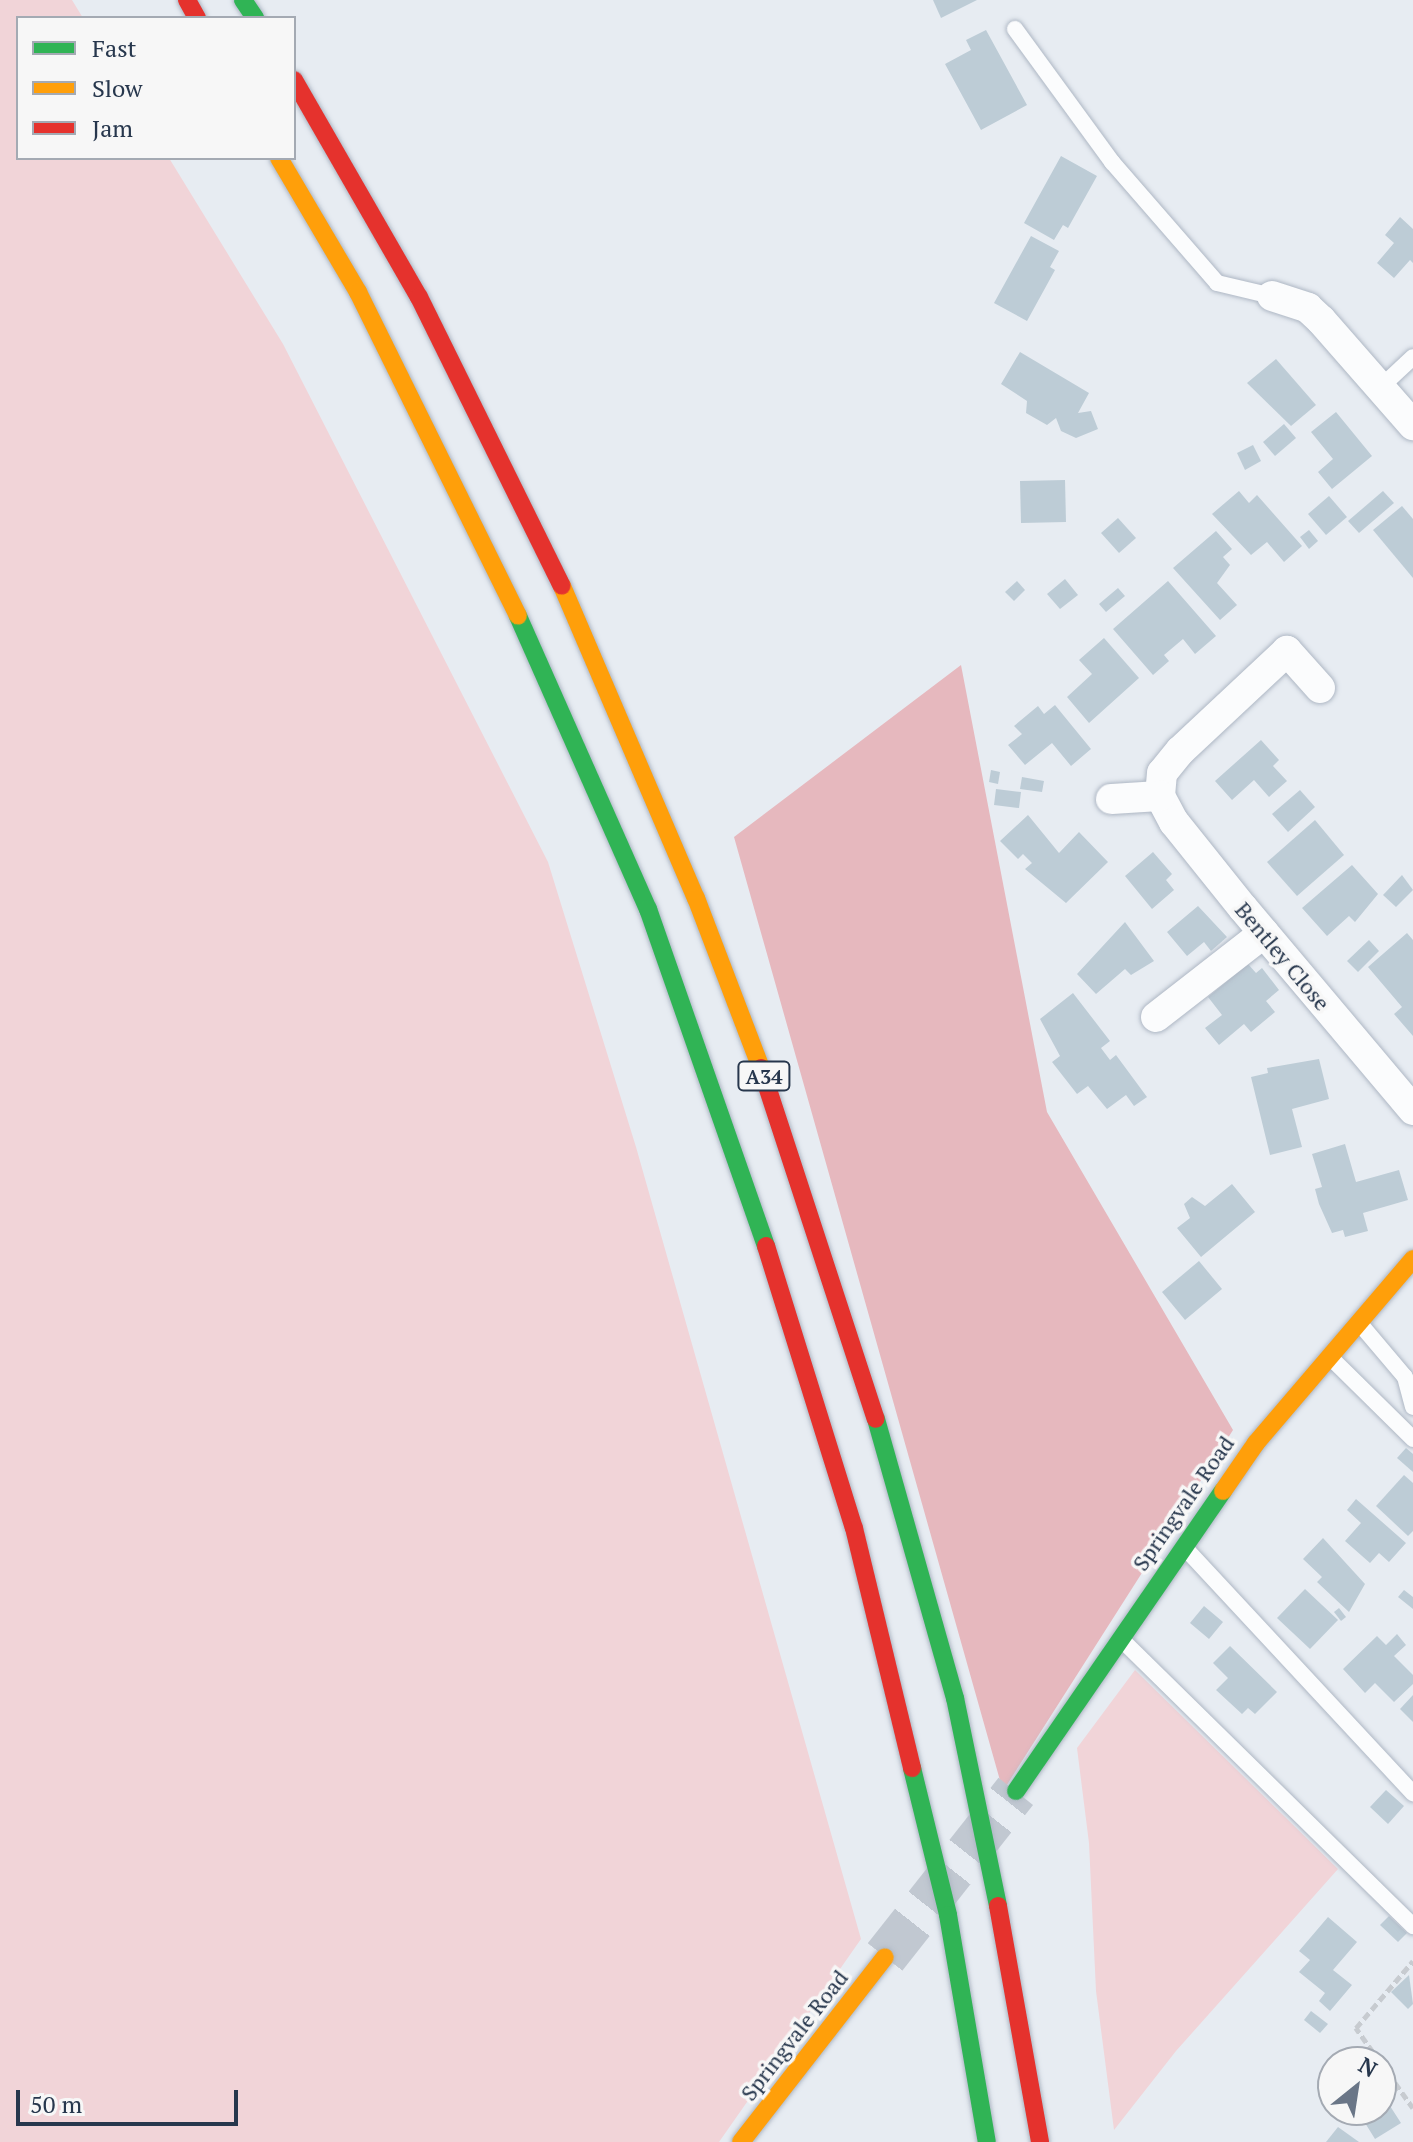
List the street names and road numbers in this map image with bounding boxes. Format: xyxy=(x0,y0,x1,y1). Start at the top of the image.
street label: Bentley Close xyxy=(1230,897,1336,1015)
road number: A34 xyxy=(736,1060,792,1092)
street label: Springvale Road xyxy=(1127,1431,1239,1575)
street label: Springvale Road xyxy=(735,1964,853,2106)

